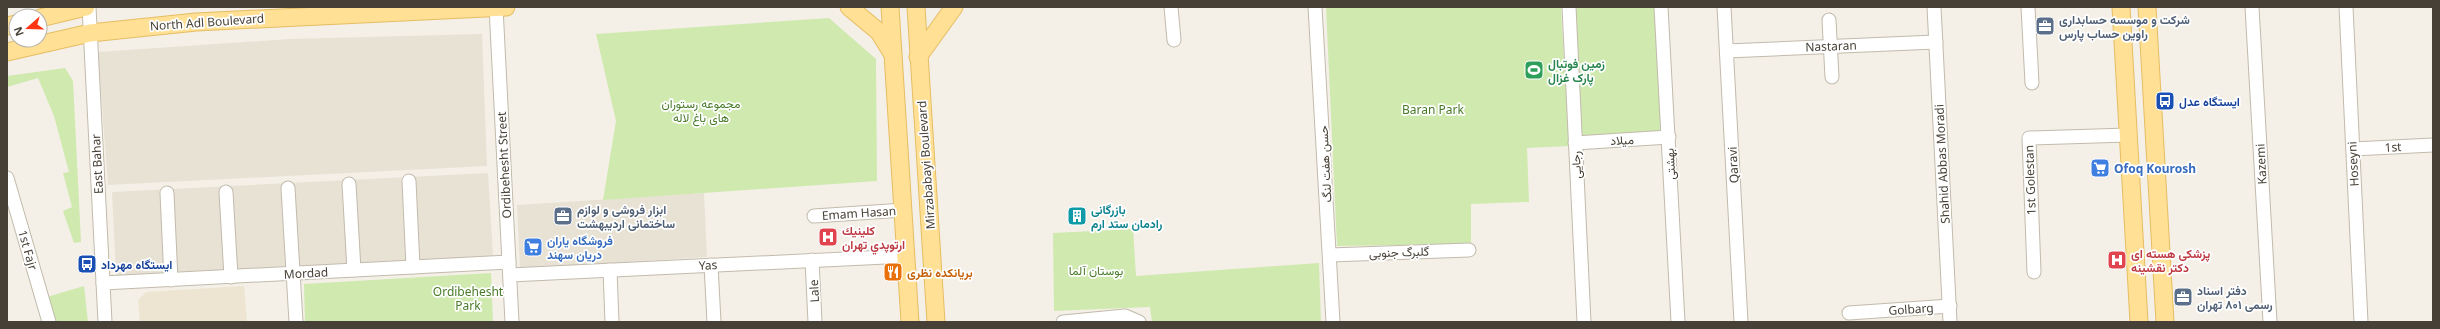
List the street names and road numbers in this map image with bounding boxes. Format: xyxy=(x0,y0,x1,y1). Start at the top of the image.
street label: North Adl Boulevard xyxy=(149,10,265,34)
street label: Nastaran xyxy=(1805,37,1857,55)
street label: Mirzababayi Boulevard xyxy=(913,100,939,230)
street label: Shahid Abbas Moradi xyxy=(1930,104,1954,224)
street label: Ordibehesht Street xyxy=(493,110,515,219)
street label: حسن هفت لنگ xyxy=(1314,125,1336,203)
street label: میلاد xyxy=(1610,131,1634,149)
street label: East Bahar xyxy=(87,133,107,195)
street label: 1st xyxy=(2384,138,2403,156)
street label: Hoseyni xyxy=(2343,141,2363,187)
street label: Kazemi xyxy=(2251,143,2271,185)
street label: 1st Golestan xyxy=(2020,145,2040,215)
street label: Qaravi xyxy=(1724,146,1742,184)
street label: بهشتی xyxy=(1661,148,1679,180)
street label: رجایی xyxy=(1567,151,1585,179)
street label: Emam Hasan xyxy=(821,202,897,224)
street label: 1st Fajr xyxy=(14,228,42,272)
street label: گلبرگ جنوبی xyxy=(1369,242,1429,262)
street label: Yas xyxy=(698,256,718,274)
street label: Mordad xyxy=(283,263,329,283)
street label: Lale xyxy=(805,279,823,303)
street label: Golbarg xyxy=(1888,299,1934,319)

